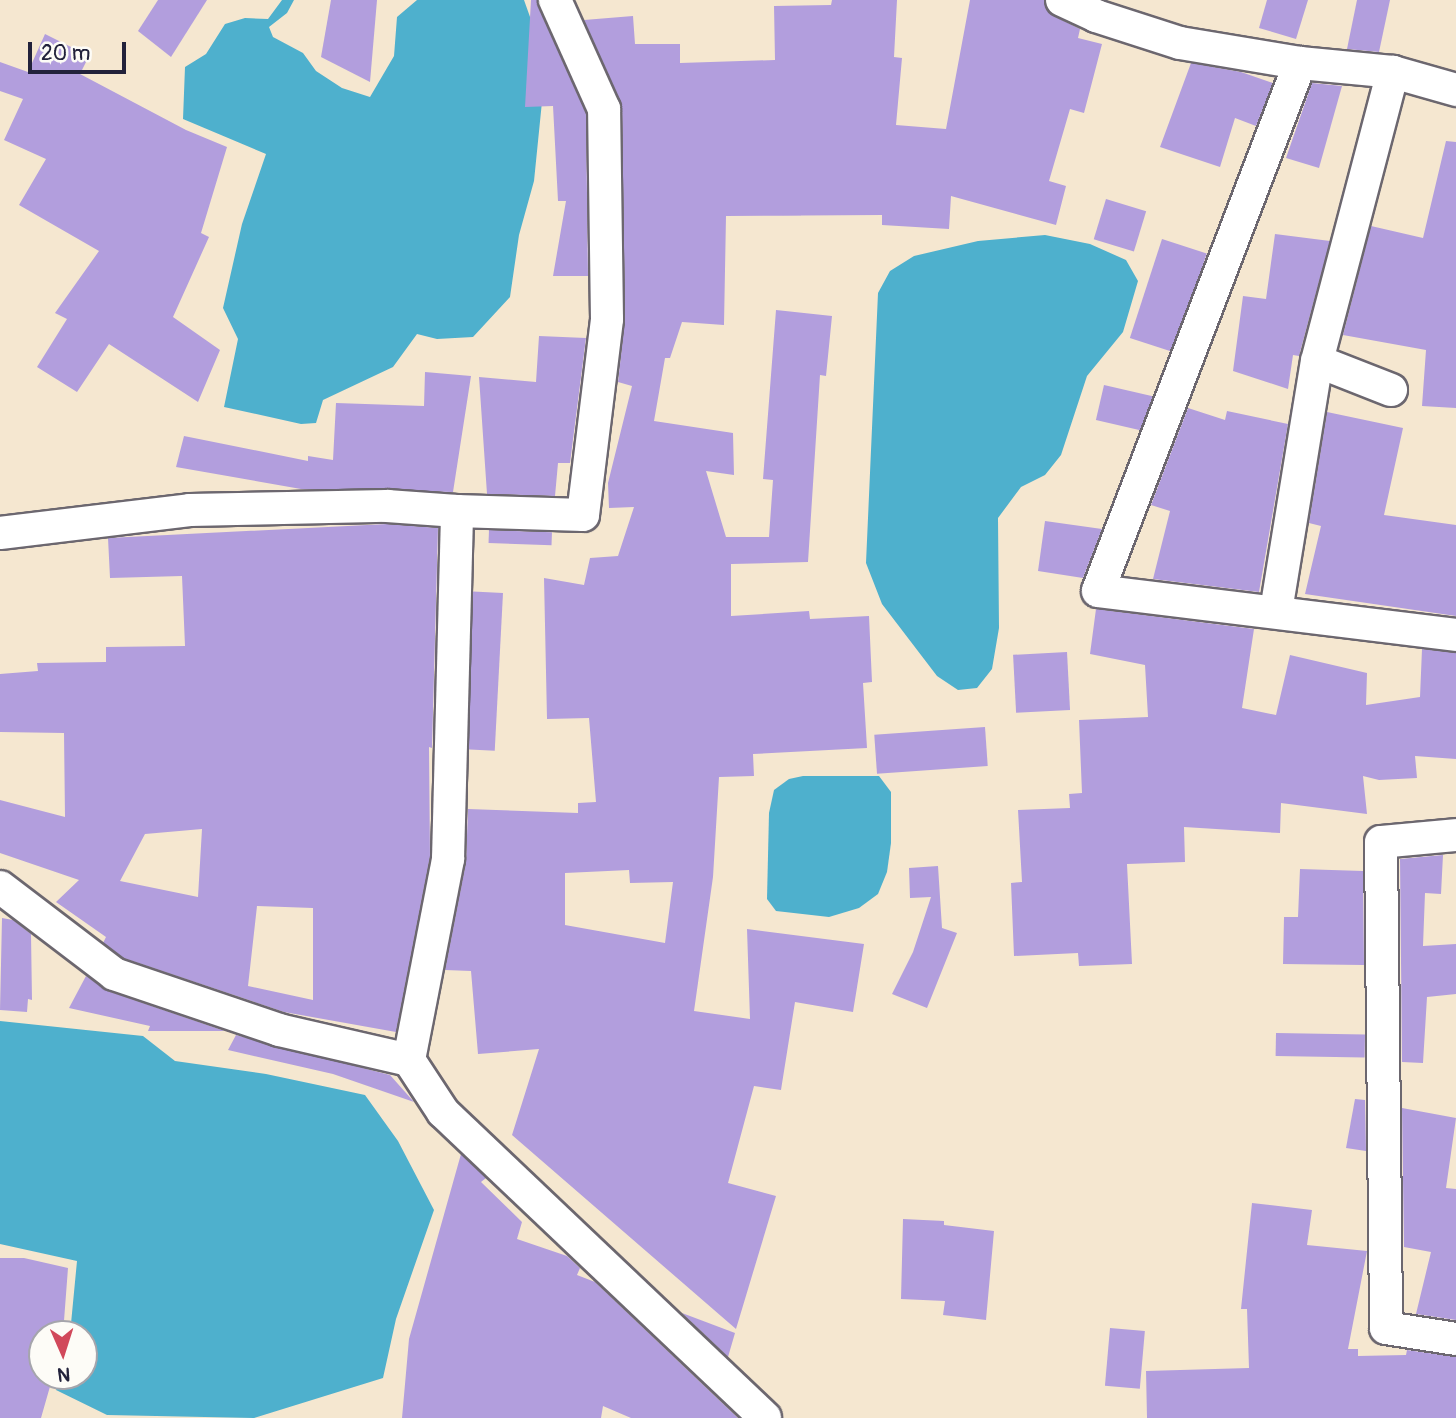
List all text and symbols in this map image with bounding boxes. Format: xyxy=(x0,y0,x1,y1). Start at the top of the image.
scale bar xyxy=(32,28,130,72)
text: 20 m xyxy=(41,40,90,67)
north arrow xyxy=(28,1320,98,1390)
text: N xyxy=(57,1362,71,1386)

